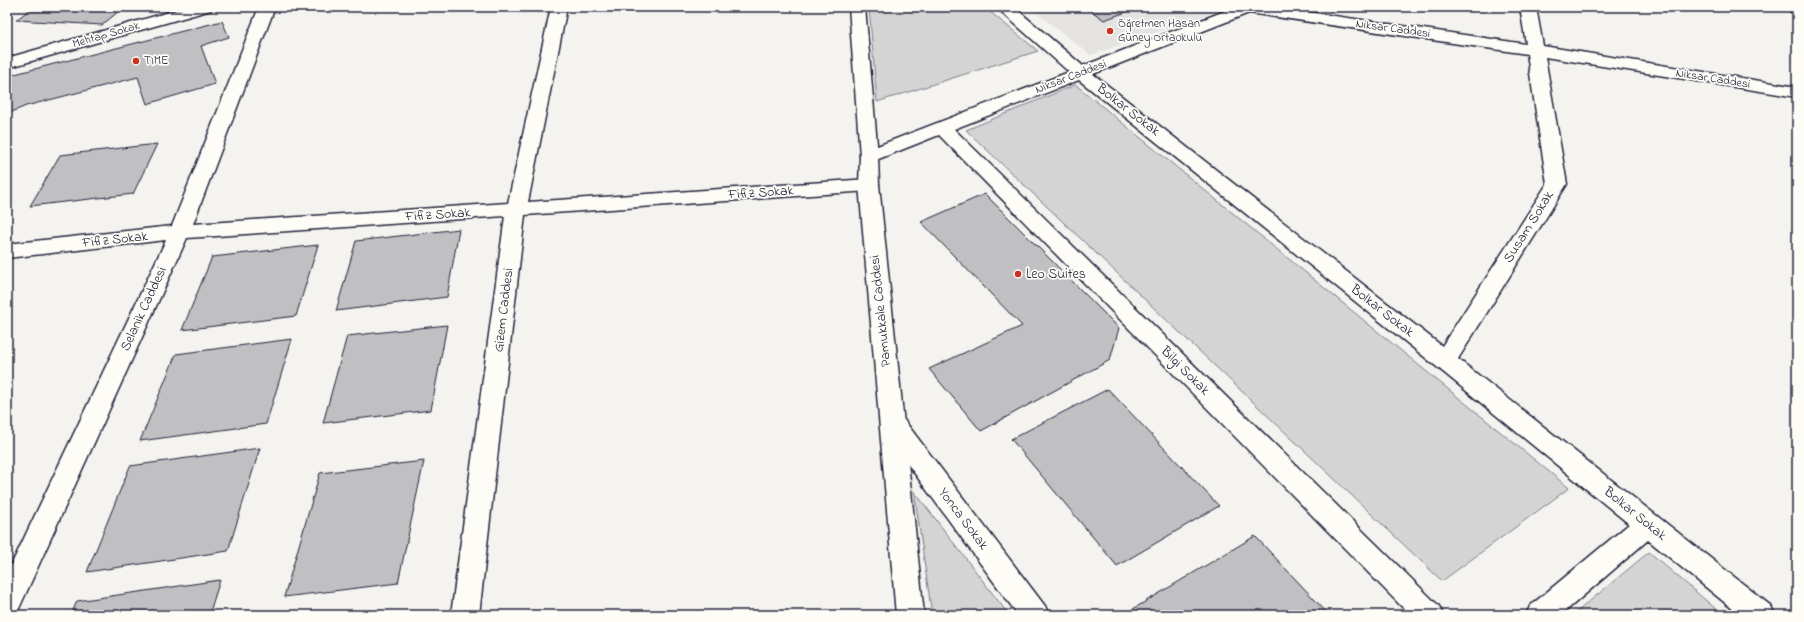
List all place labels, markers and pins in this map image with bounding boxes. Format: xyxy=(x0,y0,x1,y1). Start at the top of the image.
place label: Öğretmen Hasan Güney Ortaokulu xyxy=(1118,15,1202,48)
marker: Öğretmen Hasan Güney Ortaokulu xyxy=(1105,26,1115,36)
place label: TIME xyxy=(144,52,168,70)
marker: TIME xyxy=(131,56,141,66)
place label: Leo Suites xyxy=(1026,264,1086,285)
marker: Leo Suites xyxy=(1013,269,1023,279)

